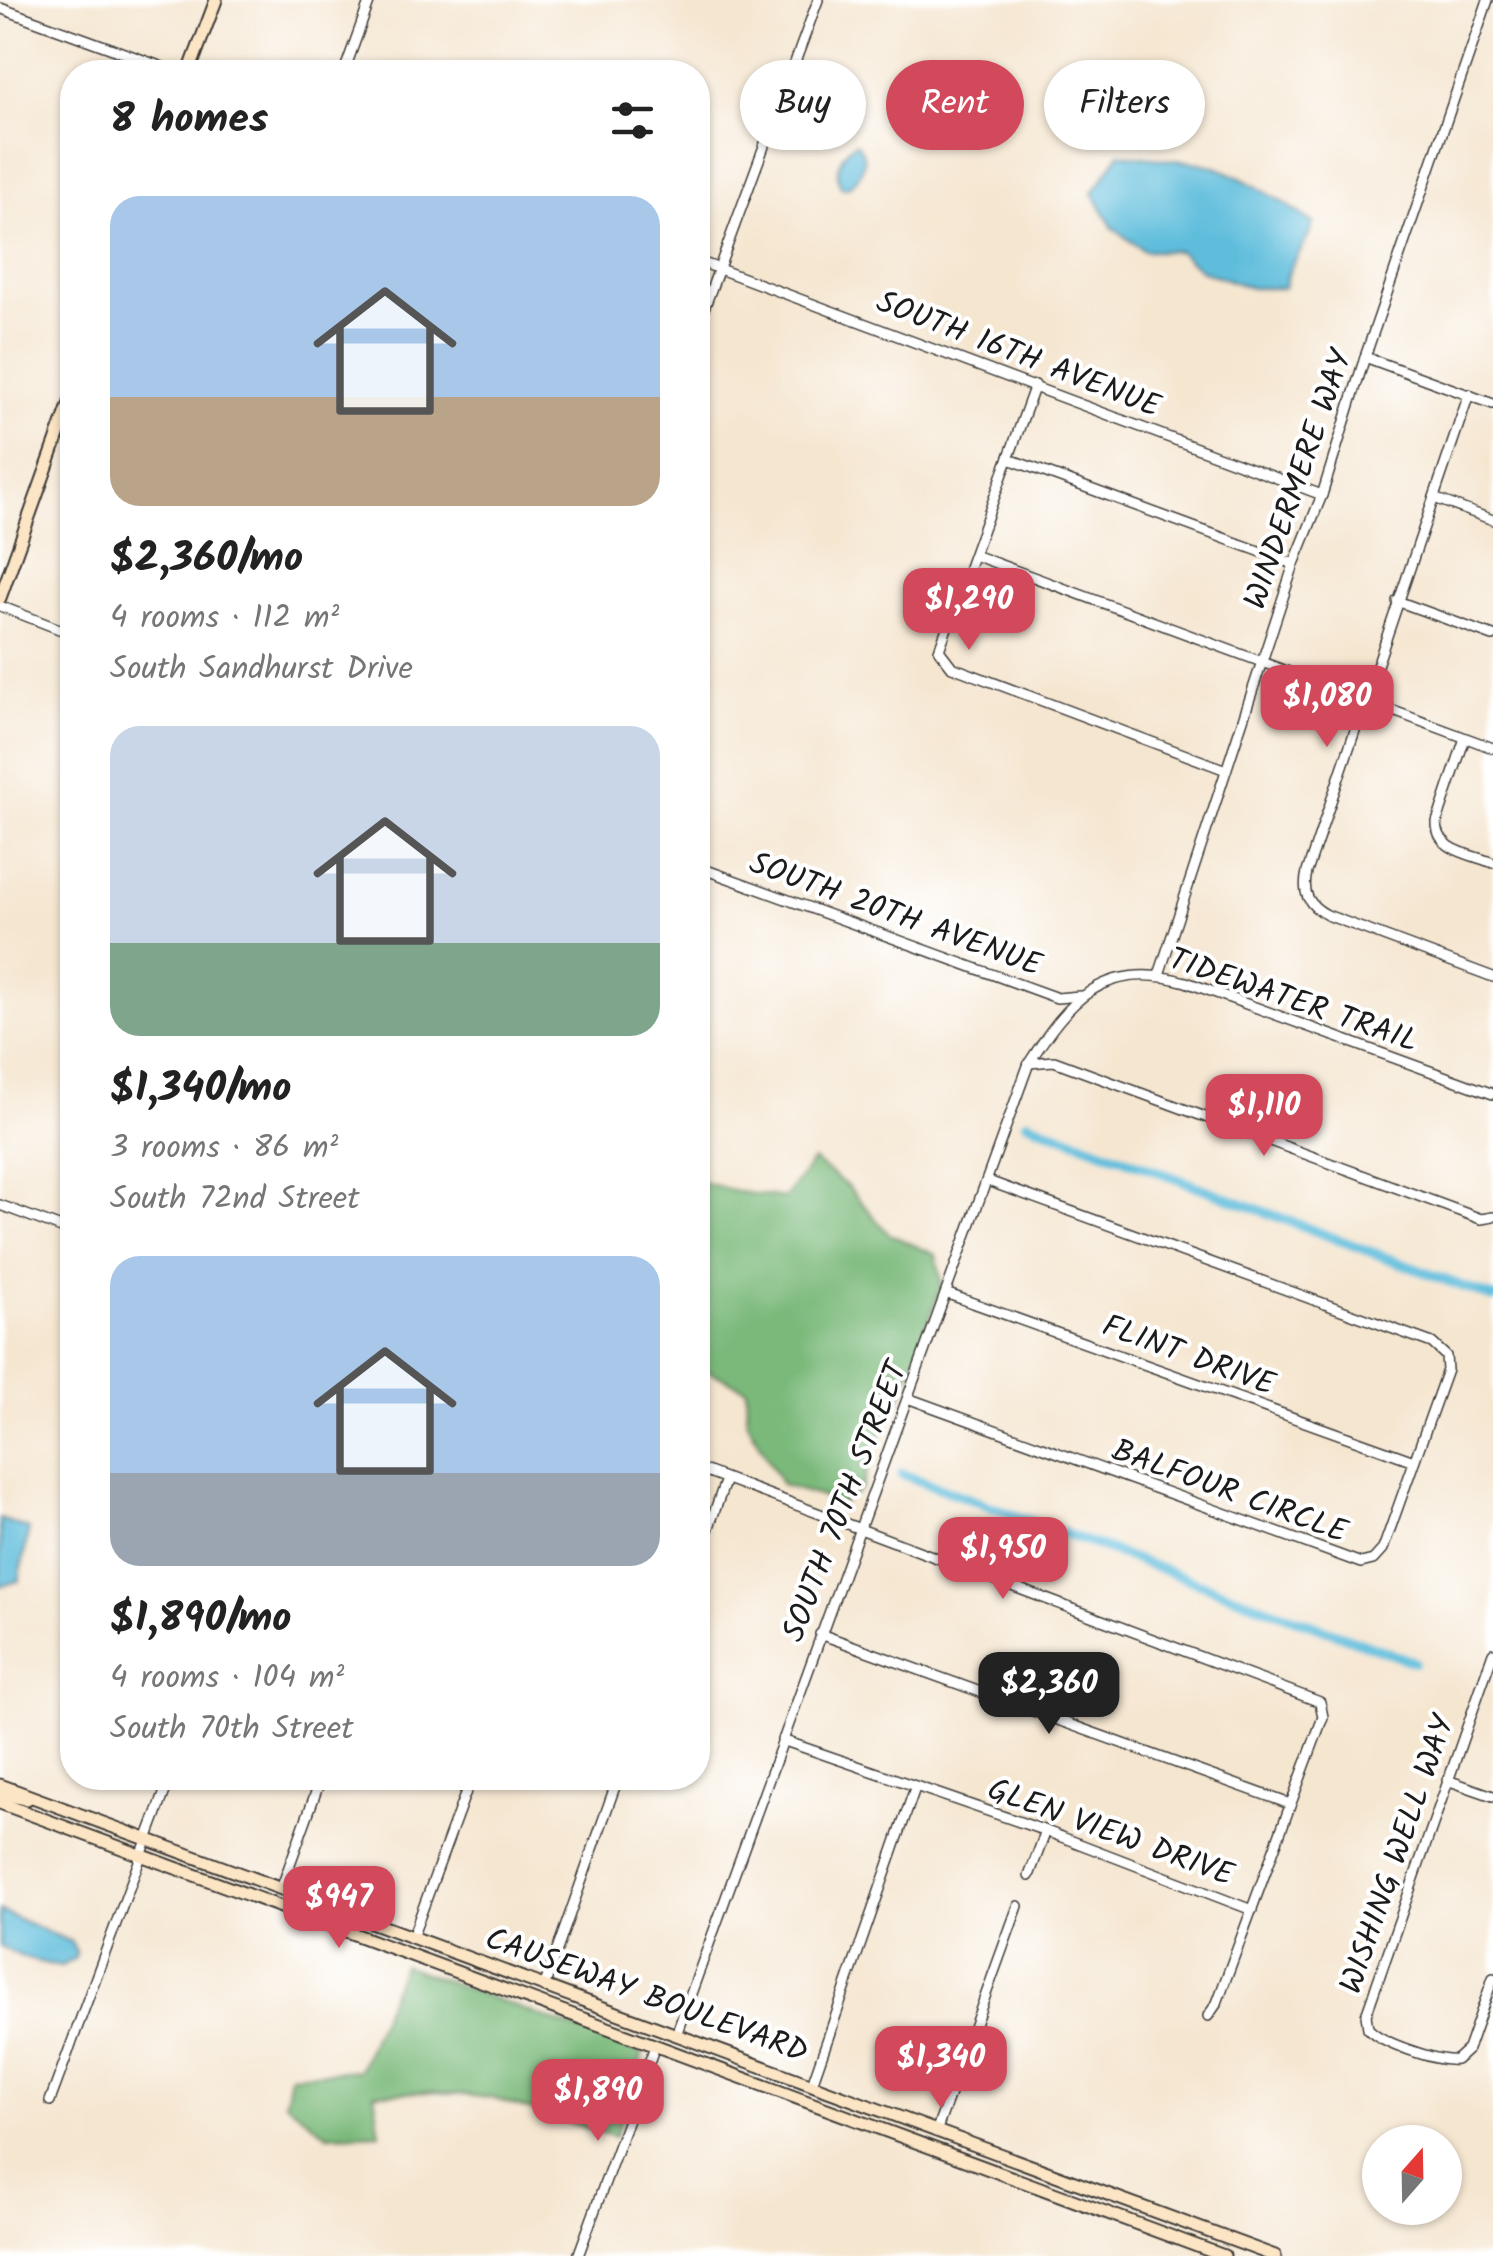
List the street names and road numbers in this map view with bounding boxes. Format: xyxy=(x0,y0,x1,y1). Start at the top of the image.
street label: SOUTH 16TH AVENUE xyxy=(868,278,1169,434)
street label: WINDERMERE WAY xyxy=(1231,342,1368,617)
street label: SOUTH 20TH AVENUE xyxy=(742,839,1050,992)
street label: TIDEWATER TRAIL xyxy=(1162,935,1425,1068)
street label: FLINT DRIVE xyxy=(1094,1301,1283,1412)
street label: SOUTH 70TH STREET xyxy=(769,1352,924,1650)
street label: BALFOUR CIRCLE xyxy=(1104,1426,1355,1559)
street label: WISHING WELL WAY xyxy=(1327,1707,1470,2001)
street label: GLEN VIEW DRIVE xyxy=(980,1765,1242,1902)
street label: CAUSEWAY BOULEVARD xyxy=(478,1914,815,2079)

